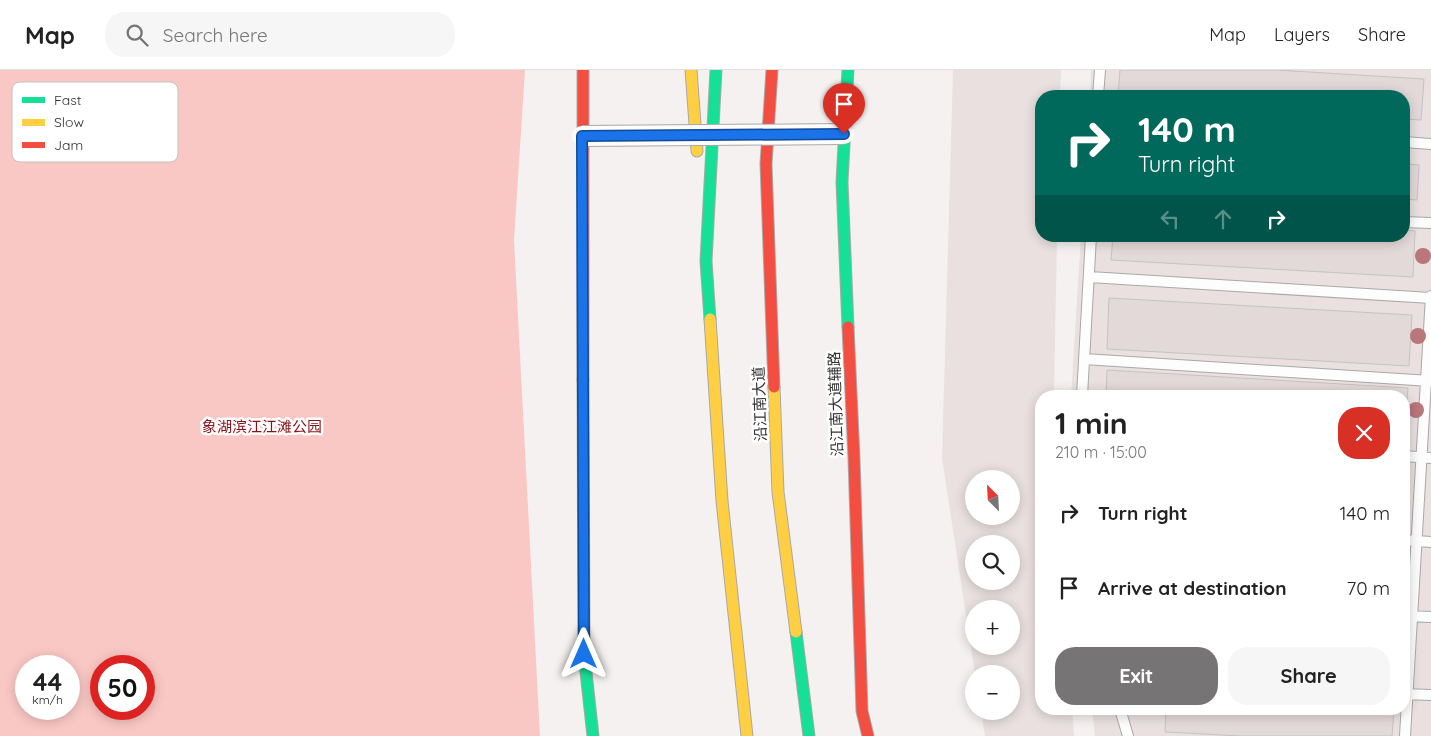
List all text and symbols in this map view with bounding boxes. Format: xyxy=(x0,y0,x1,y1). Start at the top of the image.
search box xyxy=(105,12,455,57)
text: Map xyxy=(25,20,75,50)
icon: search xyxy=(123,21,151,49)
text: Search here xyxy=(163,23,268,47)
text: Map xyxy=(1209,23,1246,46)
text: Layers xyxy=(1274,23,1330,46)
text: Share xyxy=(1358,23,1406,46)
legend xyxy=(12,82,178,162)
pin xyxy=(823,83,865,134)
icon: arrive xyxy=(830,90,858,118)
text: Fast xyxy=(54,91,82,109)
text: 140 m xyxy=(1138,107,1236,151)
icon: right xyxy=(1055,110,1120,175)
text: Slow xyxy=(54,113,84,131)
text: Jam xyxy=(54,136,83,154)
text: Turn right xyxy=(1138,150,1235,178)
icon: left xyxy=(1156,205,1184,233)
icon: ahead xyxy=(1209,205,1237,233)
icon: right xyxy=(1262,205,1290,233)
street label: 沿江南大道辅路 xyxy=(824,351,847,457)
street label: 沿江南大道 xyxy=(749,366,770,442)
text: 1 min xyxy=(1055,404,1128,442)
button: close xyxy=(1338,407,1390,459)
park label: 象湖滨江江滩公园 xyxy=(202,417,322,436)
text: 210 m · 15:00 xyxy=(1055,442,1147,462)
north arrow xyxy=(965,470,1020,525)
map controls xyxy=(965,470,1020,720)
icon: right xyxy=(1055,499,1083,527)
text: Turn right xyxy=(1098,501,1187,525)
text: 140 m xyxy=(1339,501,1390,525)
button: search xyxy=(965,535,1020,590)
icon: arrive xyxy=(1055,574,1083,602)
text: Arrive at destination xyxy=(1098,576,1287,600)
text: 70 m xyxy=(1346,576,1390,600)
button: + xyxy=(965,600,1020,655)
position arrow xyxy=(557,627,609,679)
button: Exit xyxy=(1055,647,1218,705)
button: Share xyxy=(1228,647,1390,705)
speed limit sign: 50 xyxy=(90,655,155,720)
button: − xyxy=(965,665,1020,720)
text: 44 xyxy=(33,666,62,697)
text: km/h xyxy=(32,692,63,707)

